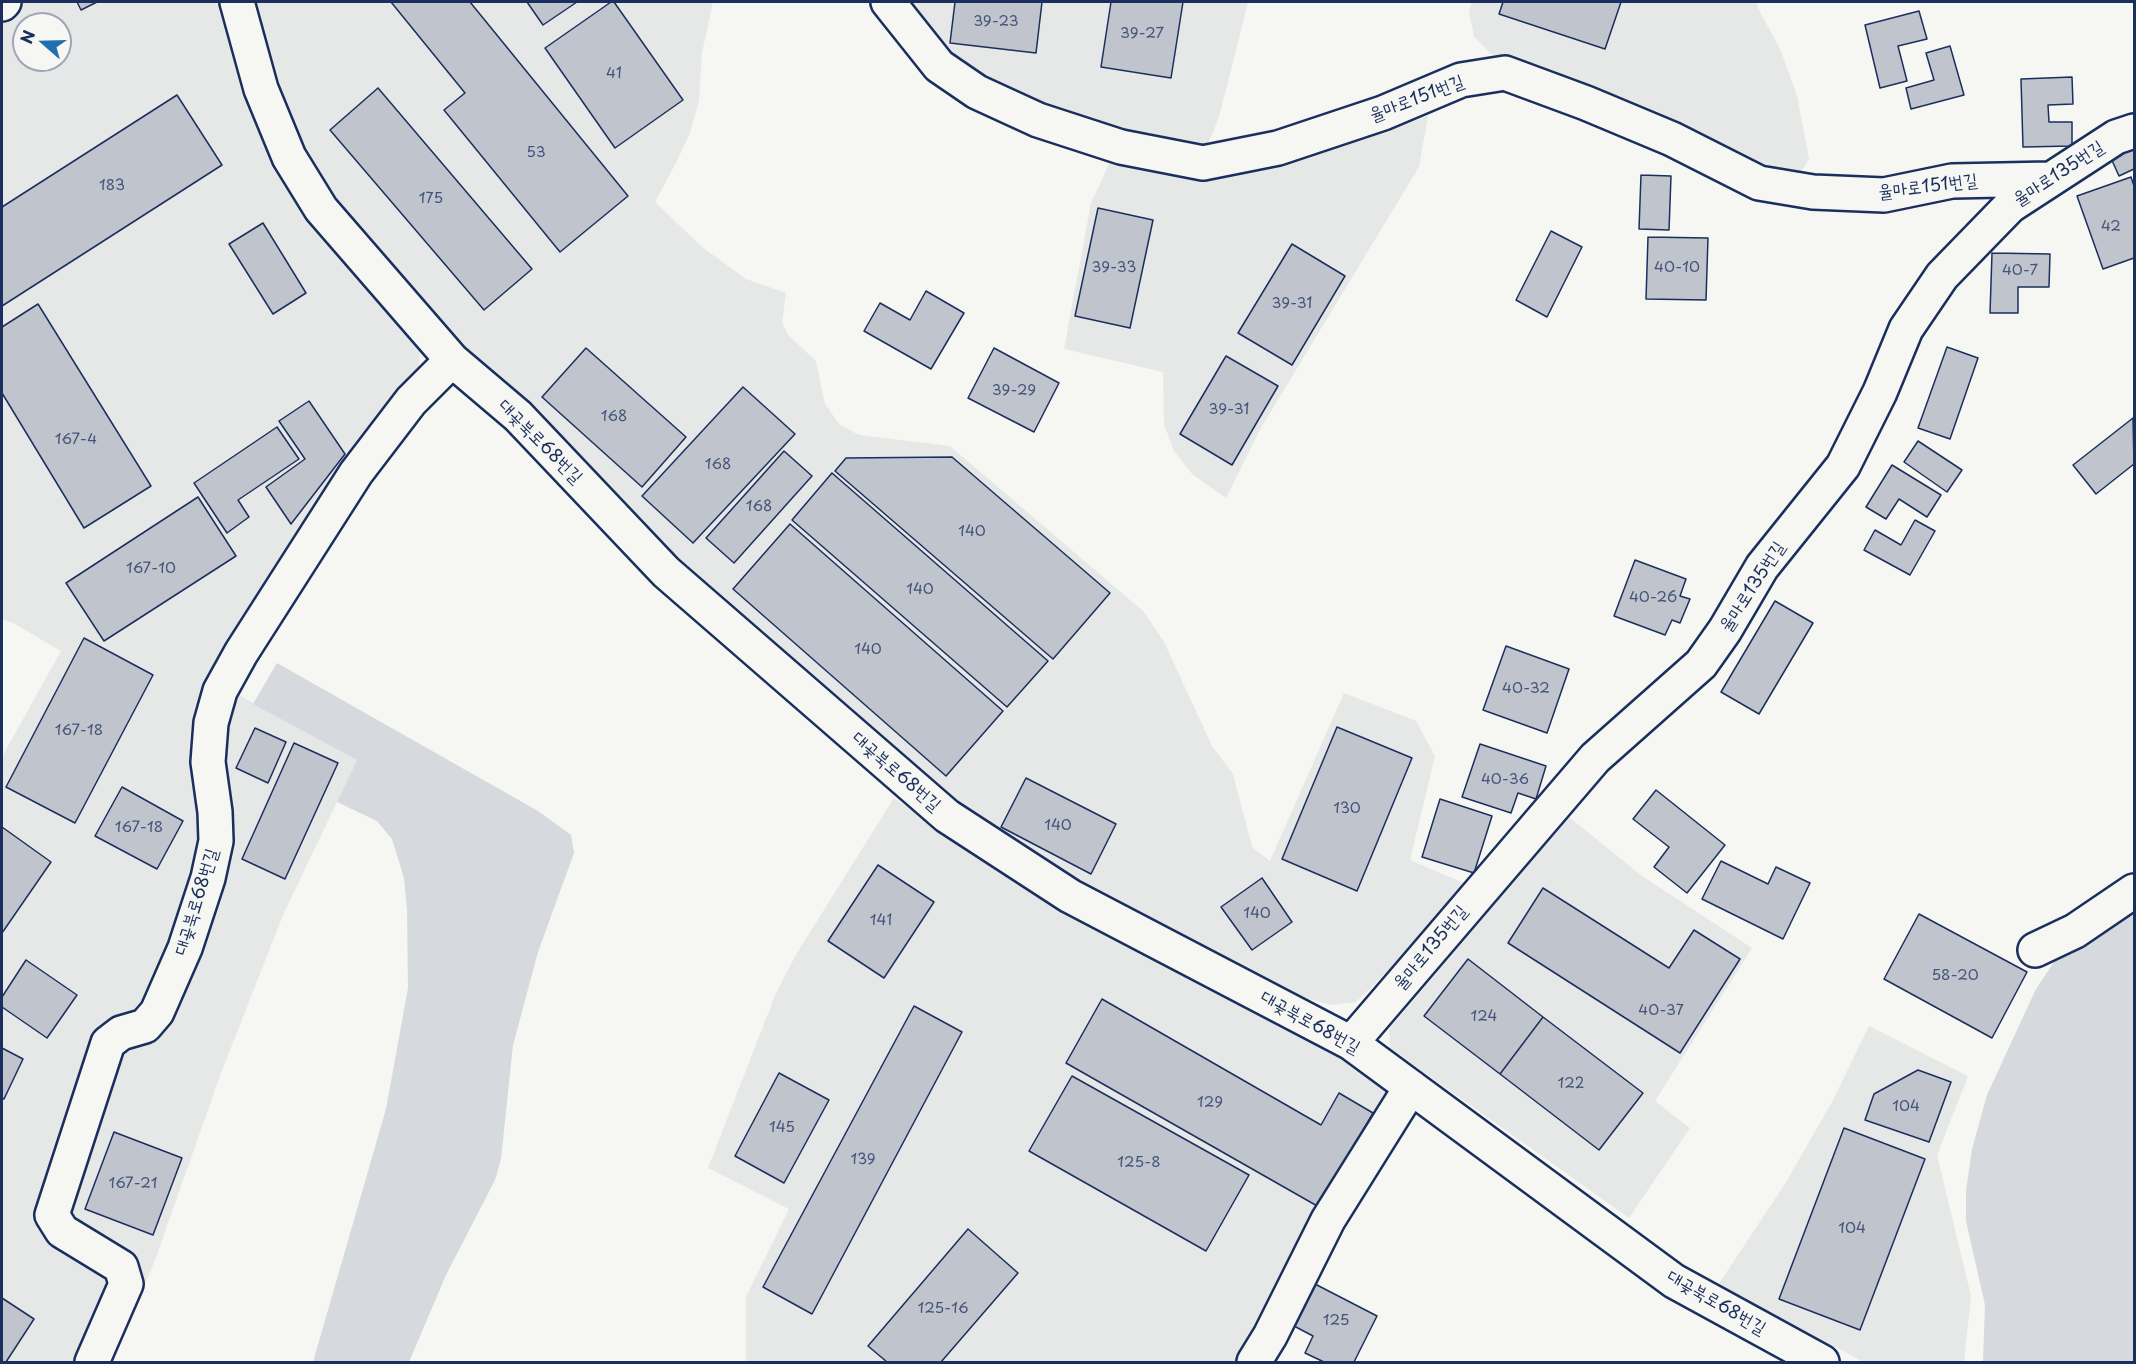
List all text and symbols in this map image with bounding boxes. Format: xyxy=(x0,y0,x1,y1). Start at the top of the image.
north arrow xyxy=(12,12,72,72)
house number: 39-23 xyxy=(973,13,1019,31)
house number: 39-27 xyxy=(1120,25,1164,43)
text: N xyxy=(14,26,40,47)
house number: 41 xyxy=(606,65,622,83)
street label: 율마로151번길 xyxy=(1367,71,1467,127)
street label: 율마로135번길 xyxy=(2010,137,2108,211)
house number: 53 xyxy=(526,144,546,162)
street label: 율마로151번길 xyxy=(1877,170,1979,204)
house number: 183 xyxy=(99,177,125,195)
house number: 175 xyxy=(419,190,443,208)
house number: 42 xyxy=(2101,218,2121,236)
house number: 39-33 xyxy=(1092,259,1136,277)
house number: 40-10 xyxy=(1654,259,1700,277)
house number: 40-7 xyxy=(2002,262,2038,280)
house number: 39-31 xyxy=(1272,295,1312,313)
house number: 39-29 xyxy=(992,382,1036,400)
street label: 대곶북로68번길 xyxy=(493,395,587,489)
house number: 39-31 xyxy=(1209,401,1249,419)
house number: 168 xyxy=(601,408,627,426)
house number: 167-4 xyxy=(55,431,97,449)
house number: 168 xyxy=(705,456,731,474)
house number: 168 xyxy=(746,498,772,516)
house number: 140 xyxy=(958,523,986,541)
street label: 율마로135번길 xyxy=(1716,538,1790,636)
house number: 167-10 xyxy=(126,560,176,578)
house number: 140 xyxy=(906,581,934,599)
house number: 40-26 xyxy=(1629,589,1677,607)
house number: 140 xyxy=(854,641,882,659)
house number: 40-32 xyxy=(1502,680,1550,698)
house number: 167-18 xyxy=(55,722,103,740)
street label: 대곶북로68번길 xyxy=(847,728,945,816)
house number: 40-36 xyxy=(1481,771,1529,789)
house number: 130 xyxy=(1333,800,1361,818)
house number: 140 xyxy=(1044,817,1072,835)
house number: 167-18 xyxy=(115,819,163,837)
street label: 대곶북로68번길 xyxy=(171,846,223,958)
street label: 율마로135번길 xyxy=(1389,901,1473,995)
house number: 140 xyxy=(1243,905,1271,923)
house number: 141 xyxy=(870,912,892,930)
house number: 58-20 xyxy=(1931,967,1979,985)
street label: 대곶북로68번길 xyxy=(1256,987,1364,1059)
house number: 40-37 xyxy=(1638,1002,1684,1020)
house number: 124 xyxy=(1471,1008,1497,1026)
house number: 122 xyxy=(1558,1075,1584,1093)
house number: 129 xyxy=(1197,1094,1223,1112)
house number: 104 xyxy=(1892,1098,1920,1116)
house number: 145 xyxy=(769,1119,795,1137)
house number: 139 xyxy=(850,1151,876,1169)
house number: 125-8 xyxy=(1117,1154,1161,1172)
house number: 167-21 xyxy=(108,1175,158,1193)
house number: 104 xyxy=(1838,1220,1866,1238)
street label: 대곶북로68번길 xyxy=(1663,1266,1769,1340)
house number: 125-16 xyxy=(917,1300,969,1318)
house number: 125 xyxy=(1323,1312,1349,1330)

